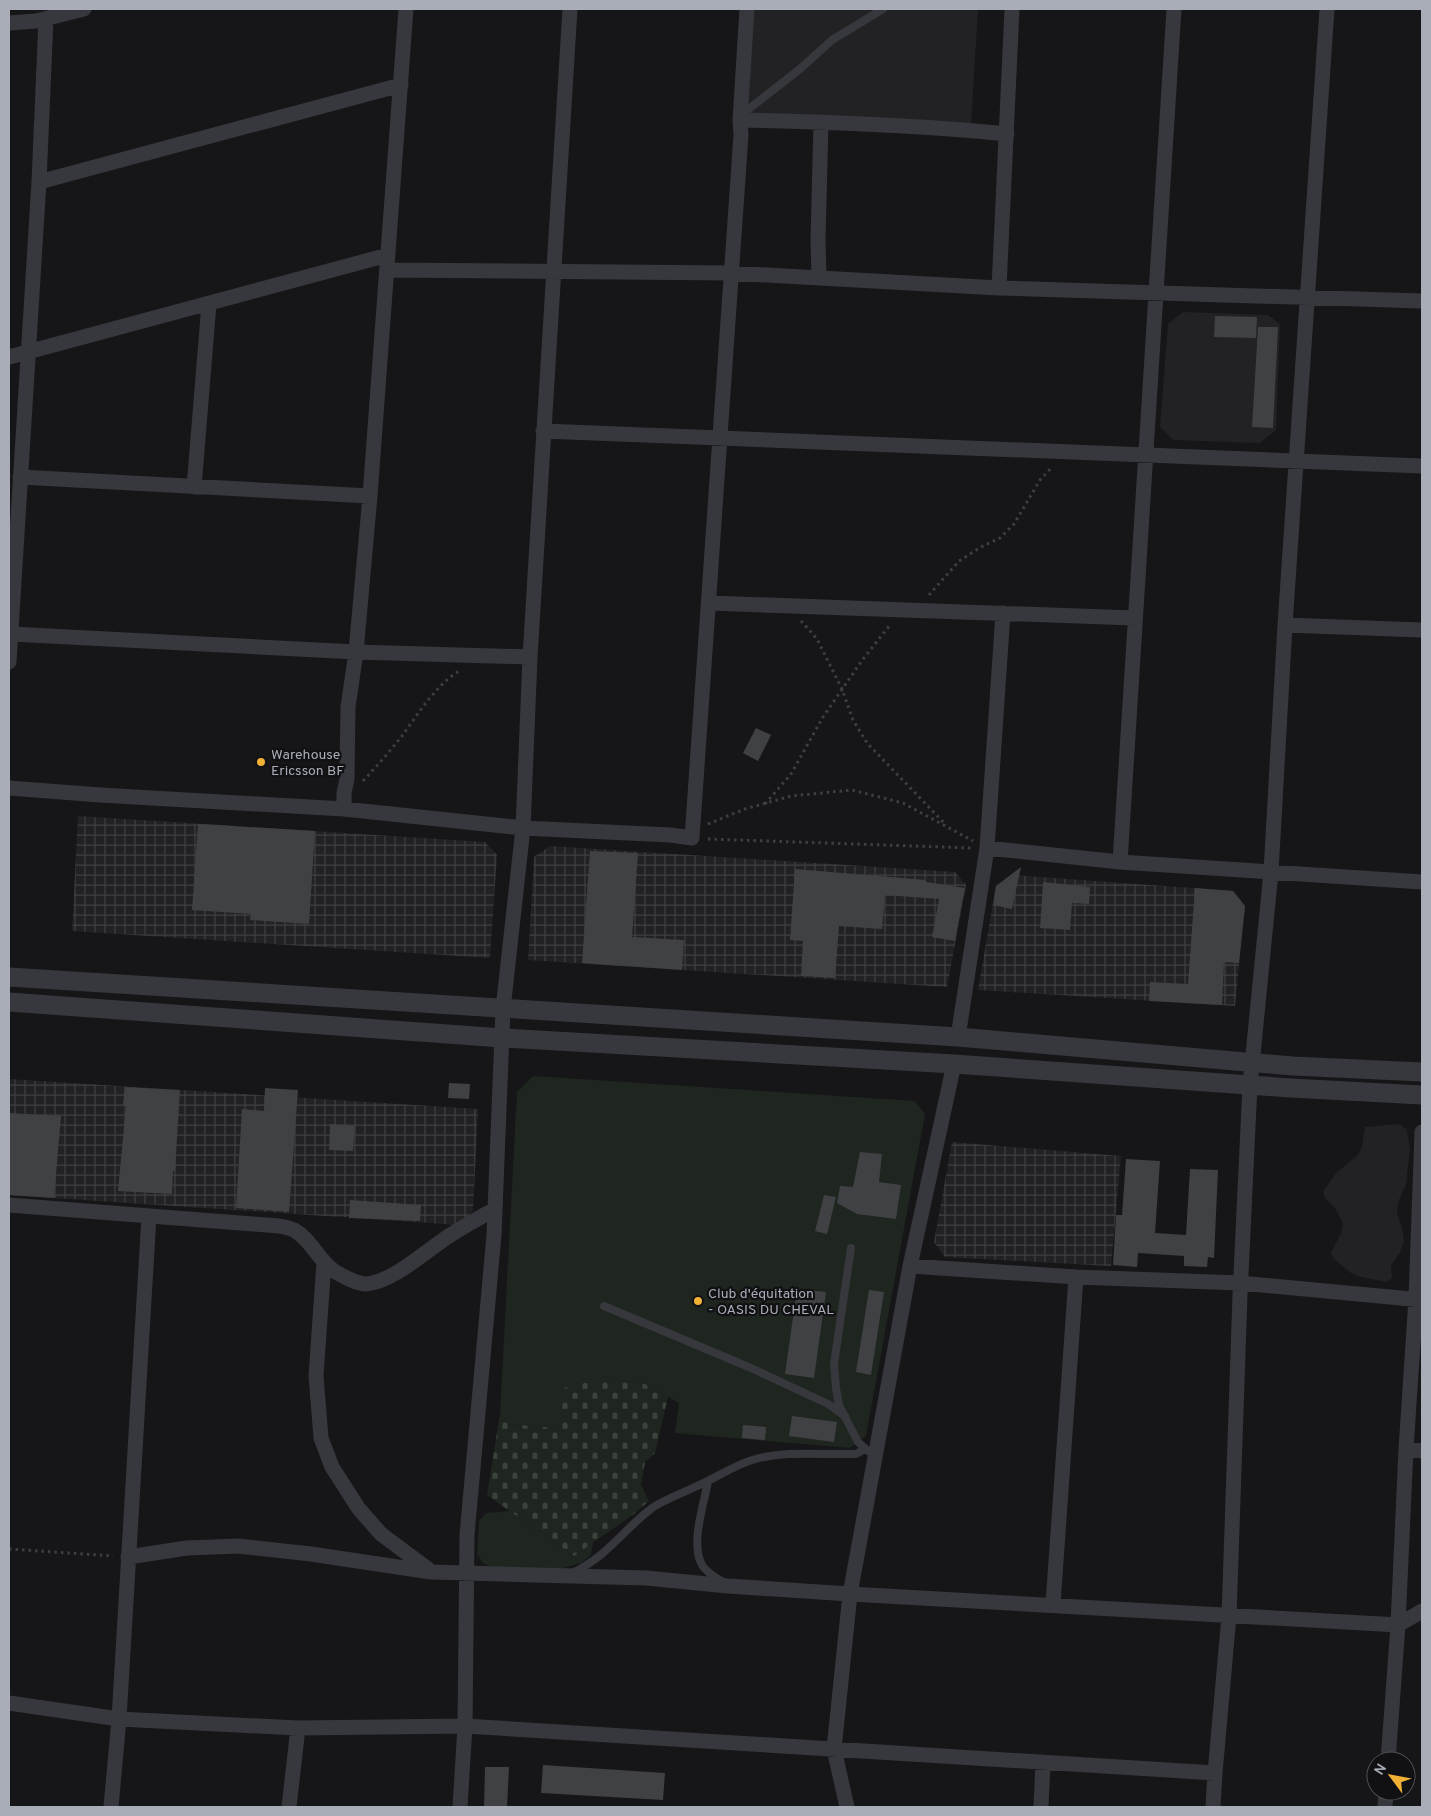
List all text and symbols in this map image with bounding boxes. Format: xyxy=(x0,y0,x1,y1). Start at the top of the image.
place label: Warehouse Ericsson BF xyxy=(271,747,344,780)
marker: Warehouse Ericsson BF xyxy=(255,756,267,768)
place label: Club d'équitation - OASIS DU CHEVAL xyxy=(708,1286,834,1319)
marker: Club d'équitation - OASIS DU CHEVAL xyxy=(692,1295,704,1307)
north arrow xyxy=(1366,1751,1416,1801)
text: N xyxy=(1371,1761,1391,1779)

